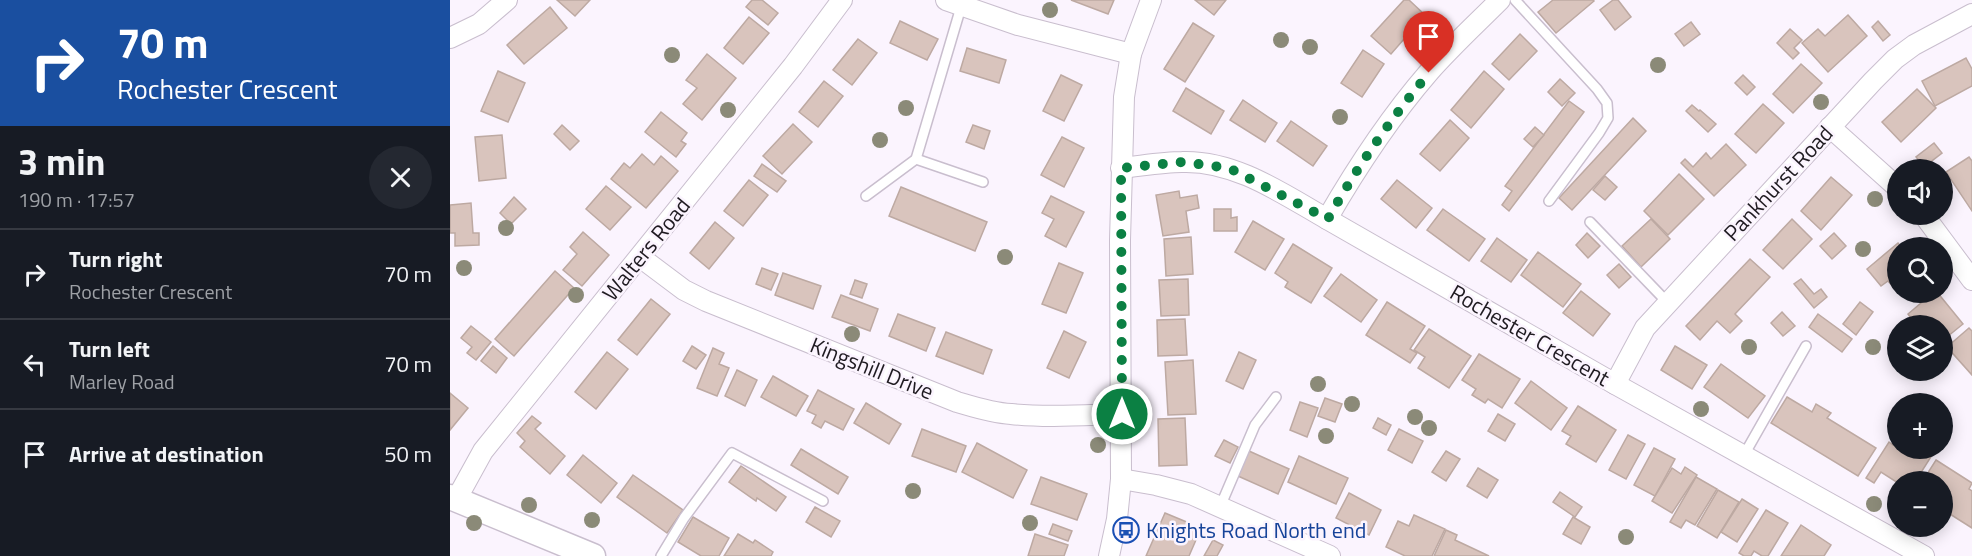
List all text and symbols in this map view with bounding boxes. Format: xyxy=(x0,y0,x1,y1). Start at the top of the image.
text: 70 m xyxy=(117,10,209,74)
pin xyxy=(1403,11,1454,73)
icon: arrive xyxy=(1412,20,1445,53)
icon: right xyxy=(18,24,96,102)
text: Rochester Crescent xyxy=(117,68,337,109)
street label: Pankhurst Road xyxy=(1715,117,1841,249)
text: 3 min xyxy=(18,134,105,189)
button: close xyxy=(369,146,432,209)
map controls xyxy=(1887,159,1953,537)
button: sound xyxy=(1887,159,1953,225)
text: 190 m · 17:57 xyxy=(18,184,135,215)
street label: Walters Road xyxy=(594,190,698,308)
button: search xyxy=(1887,237,1953,303)
text: Turn right xyxy=(69,242,163,276)
text: 70 m xyxy=(384,257,432,291)
icon: right xyxy=(18,258,51,291)
street label: Rochester Crescent xyxy=(1444,275,1617,395)
text: Rochester Crescent xyxy=(69,276,232,307)
button: layers xyxy=(1887,315,1953,381)
street label: Kingshill Drive xyxy=(805,328,939,408)
text: Turn left xyxy=(69,332,150,366)
text: 70 m xyxy=(384,347,432,381)
icon: left xyxy=(18,348,51,381)
text: Marley Road xyxy=(69,366,175,397)
position arrow xyxy=(1090,382,1154,446)
button: + xyxy=(1887,393,1953,459)
text: Arrive at destination xyxy=(69,437,264,471)
text: 50 m xyxy=(384,437,432,471)
icon: arrive xyxy=(18,438,51,471)
button: − xyxy=(1887,471,1953,537)
place label: Knights Road North end xyxy=(1146,513,1366,547)
bus stop icon: Knights Road North end xyxy=(1111,515,1141,545)

